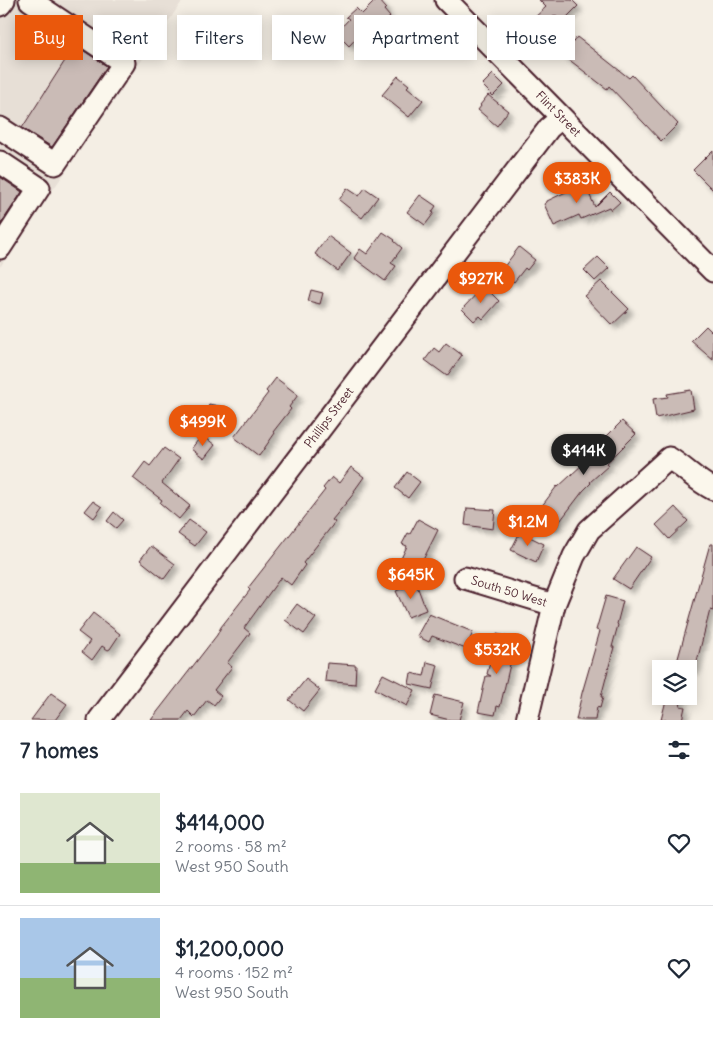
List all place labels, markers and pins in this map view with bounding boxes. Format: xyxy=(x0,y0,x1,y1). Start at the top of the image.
pin: $383K xyxy=(542,162,612,204)
pin: $927K xyxy=(446,262,516,304)
pin: $499K xyxy=(168,404,238,447)
pin: $414K xyxy=(549,434,619,476)
pin: $1.2M xyxy=(493,504,563,547)
pin: $645K xyxy=(376,558,446,600)
pin: $532K xyxy=(462,632,532,675)

